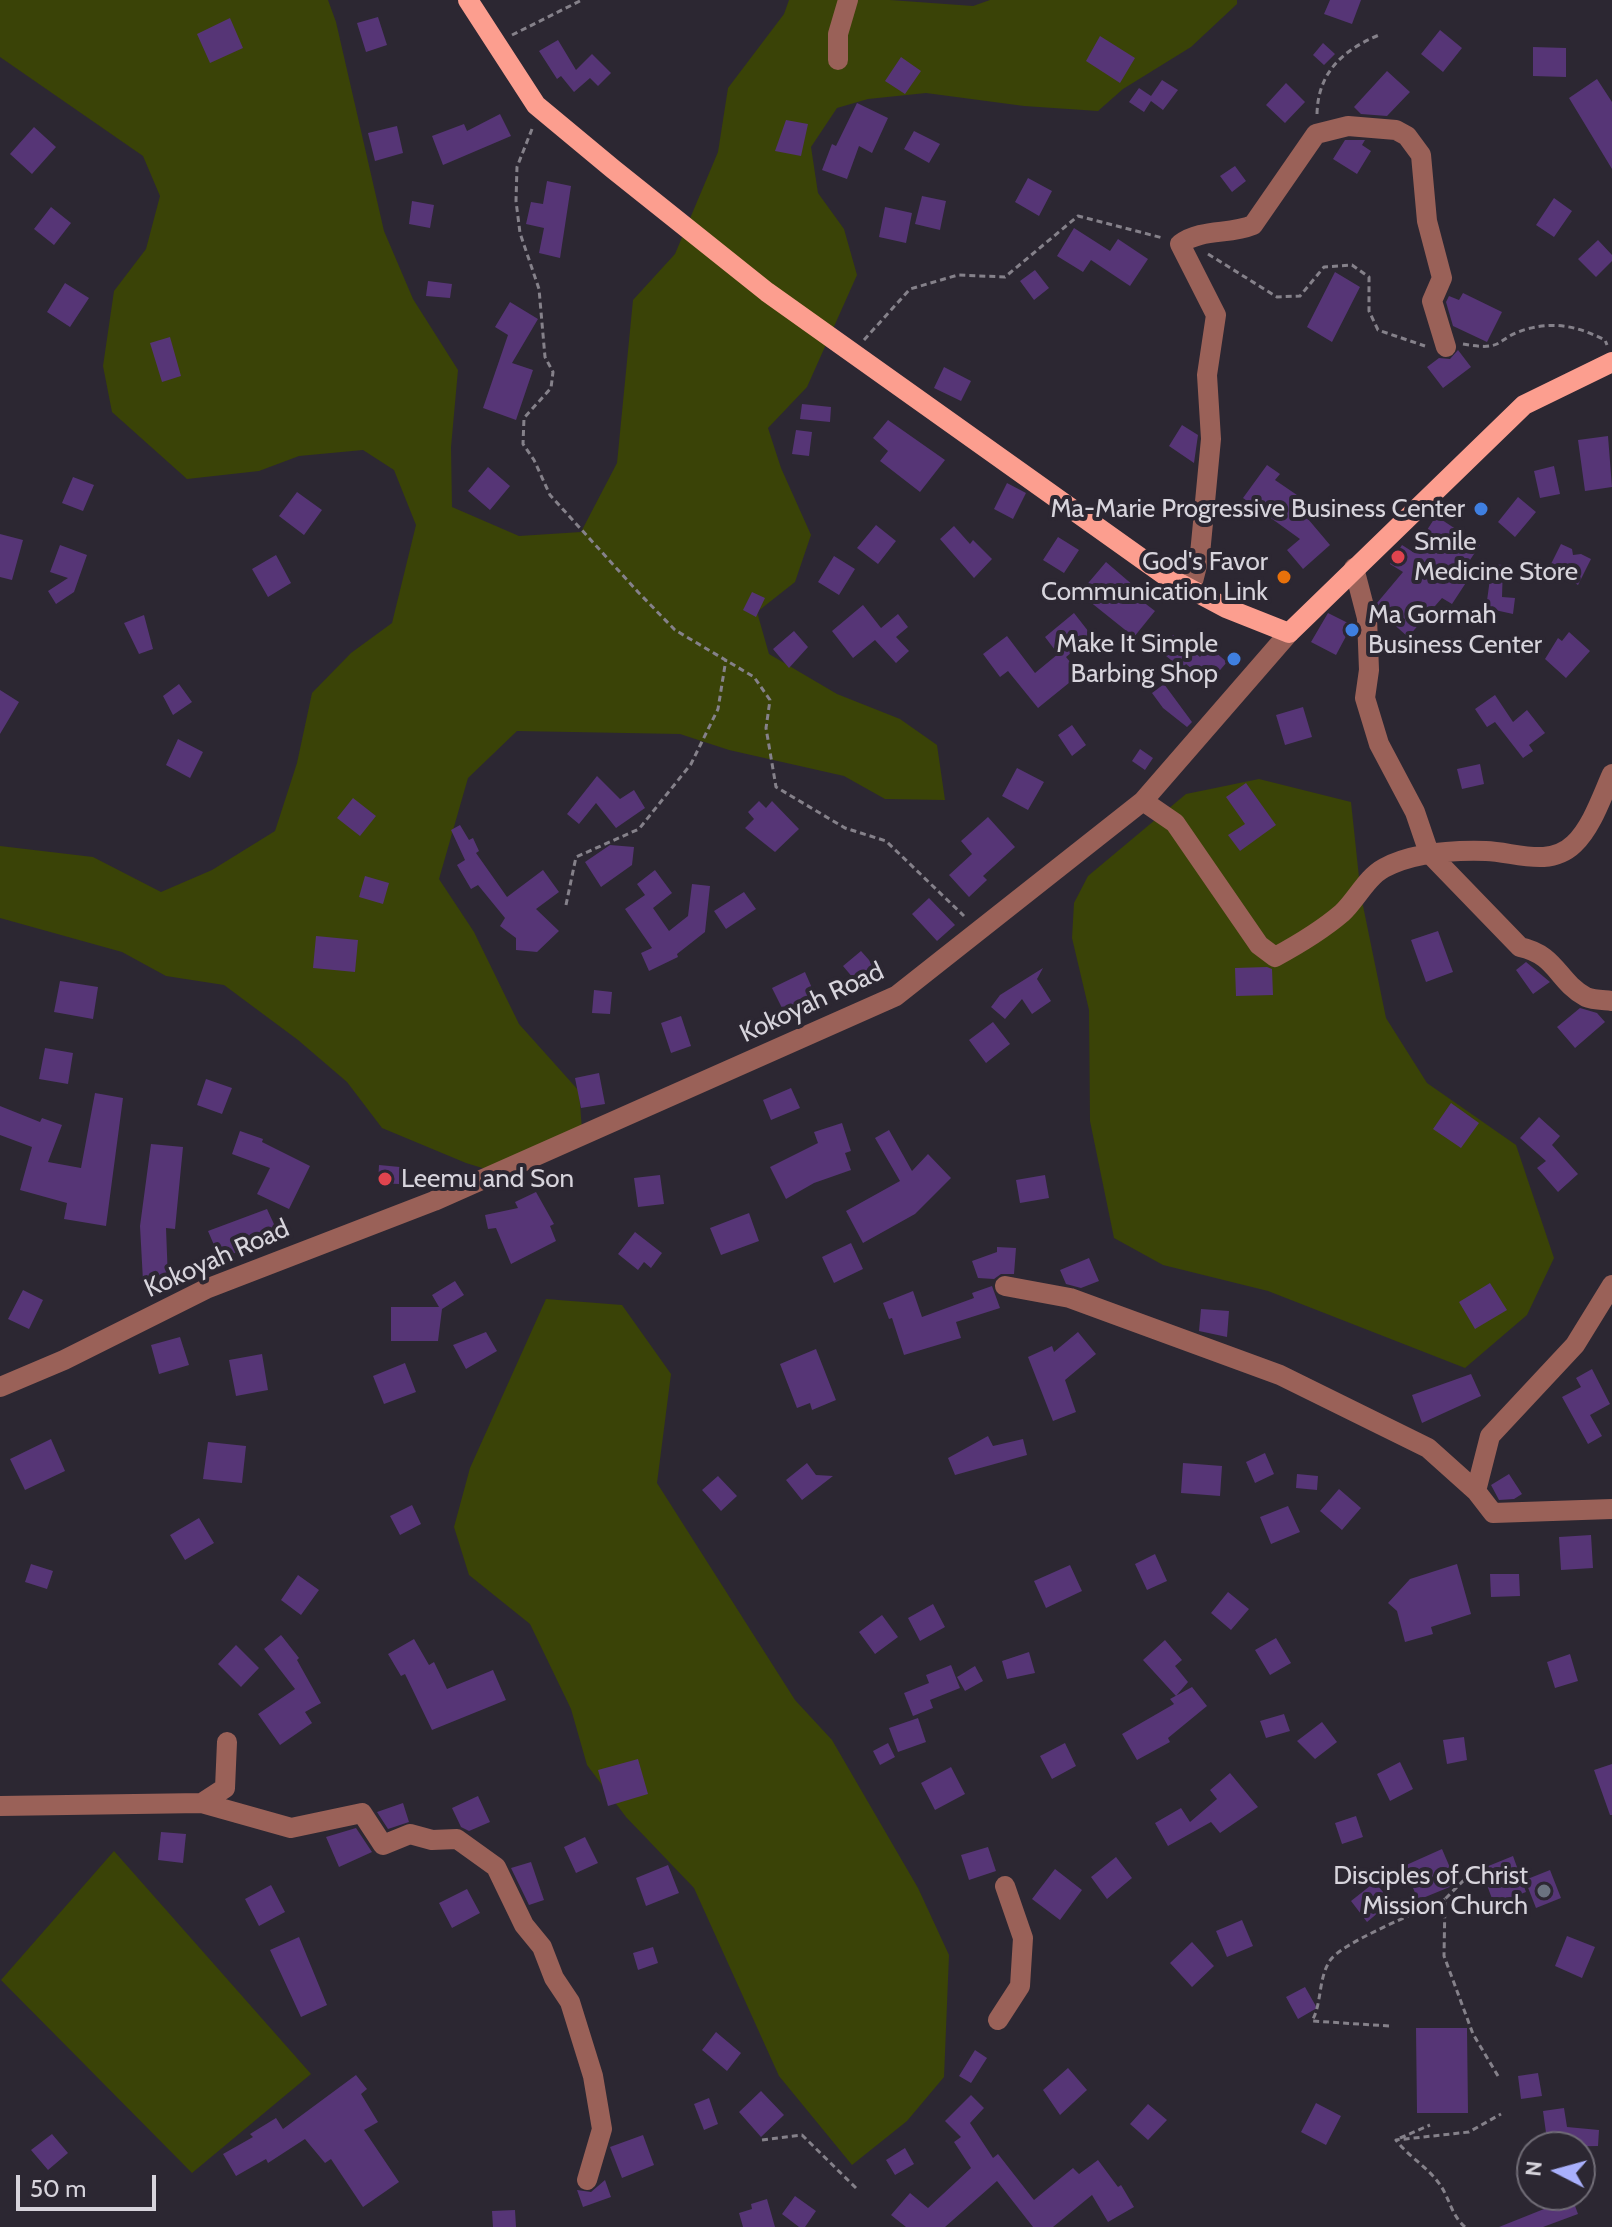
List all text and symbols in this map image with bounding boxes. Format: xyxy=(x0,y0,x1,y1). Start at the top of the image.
place label: Ma-Marie Progressive Business Center xyxy=(1050,493,1465,525)
marker: Ma-Marie Progressive Business Center xyxy=(1472,500,1490,518)
place label: Smile Medicine Store xyxy=(1414,526,1578,588)
place label: God's Favor Communication Link xyxy=(1041,546,1268,608)
marker: Smile Medicine Store xyxy=(1389,548,1407,566)
marker: God's Favor Communication Link xyxy=(1275,568,1293,586)
place label: Ma Gormah Business Center xyxy=(1368,599,1542,660)
marker: Ma Gormah Business Center xyxy=(1343,621,1361,639)
place label: Make It Simple Barbing Shop xyxy=(1056,628,1218,690)
marker: Make It Simple Barbing Shop xyxy=(1225,650,1243,668)
street label: Kokoyah Road xyxy=(735,956,889,1050)
place label: Leemu and Son xyxy=(401,1163,574,1195)
marker: Leemu and Son xyxy=(376,1170,394,1188)
street label: Kokoyah Road xyxy=(140,1213,294,1305)
place label: Disciples of Christ Mission Church xyxy=(1333,1860,1528,1922)
marker: Disciples of Christ Mission Church xyxy=(1535,1882,1553,1900)
north arrow xyxy=(1516,2131,1596,2211)
scale bar xyxy=(20,2159,160,2209)
text: N xyxy=(1519,2159,1548,2178)
text: 50 m xyxy=(30,2174,86,2203)

